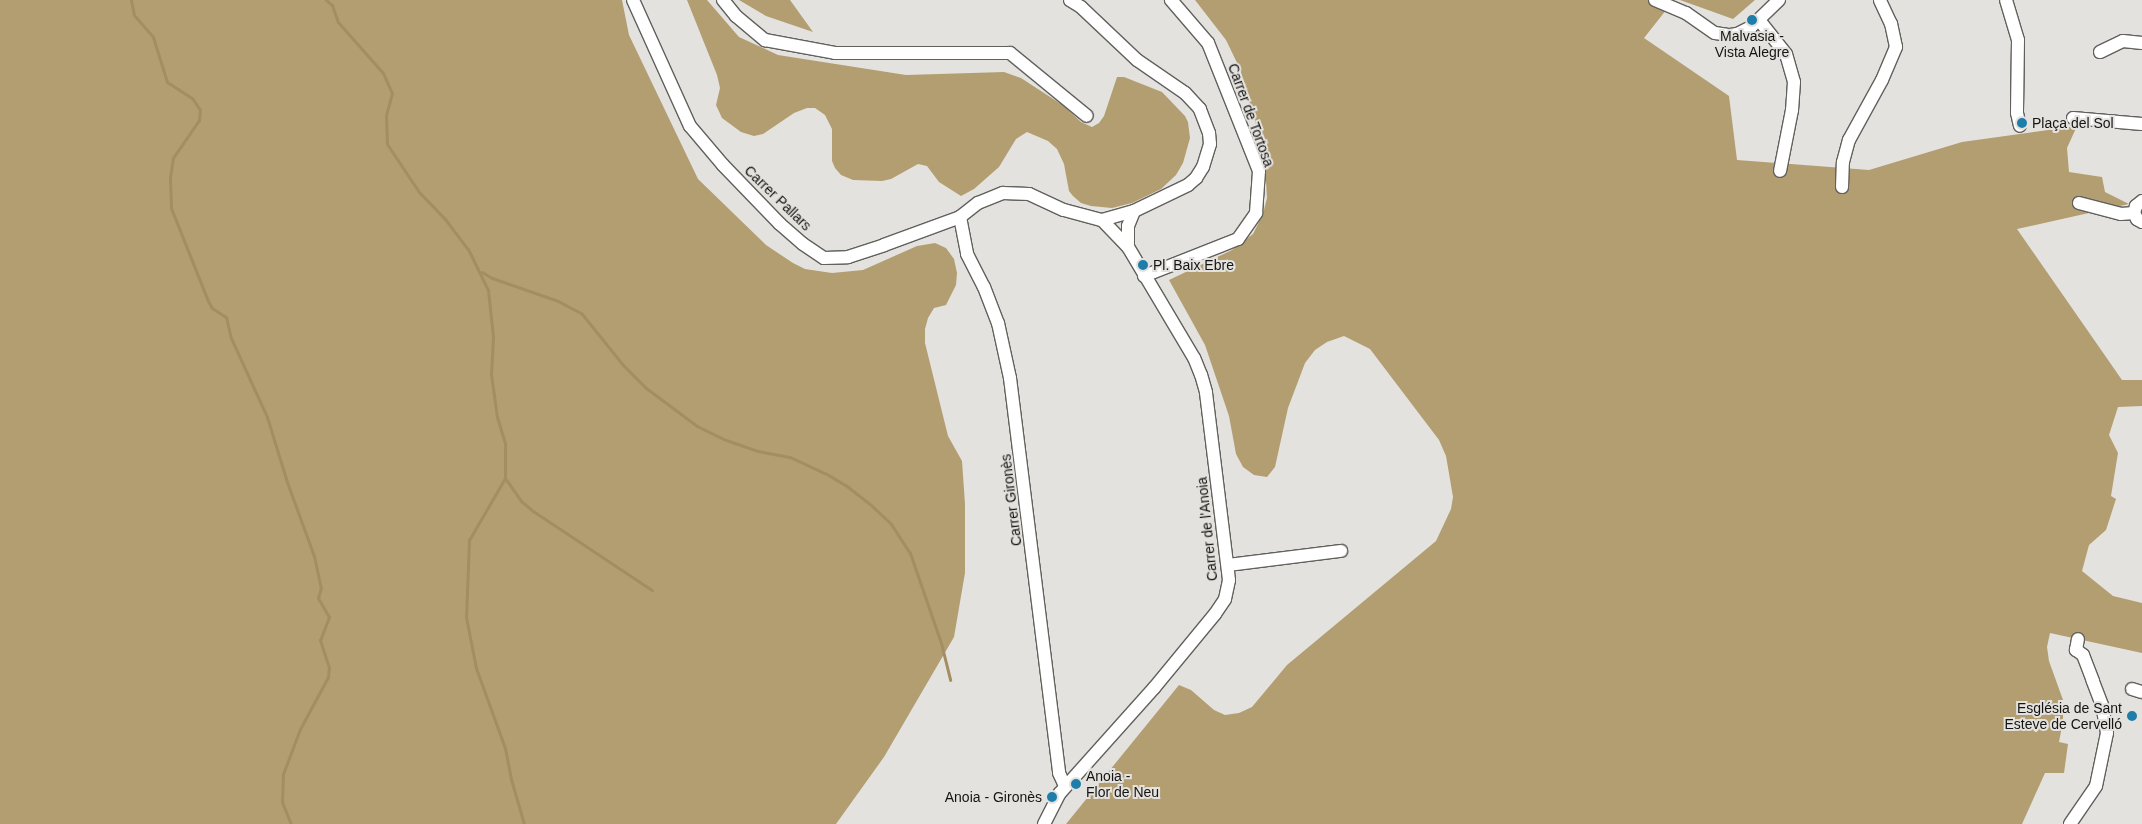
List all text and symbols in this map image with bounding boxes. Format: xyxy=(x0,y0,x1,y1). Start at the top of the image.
marker: Malvasia - Vista Alegre xyxy=(1746,14,1758,26)
place label: Malvasia - Vista Alegre xyxy=(1714,28,1790,60)
street label: Carrer de Tortosa xyxy=(1224,61,1278,169)
place label: Plaça del Sol xyxy=(2032,115,2114,131)
marker: Plaça del Sol xyxy=(2016,117,2028,129)
street label: Carrer Pallars xyxy=(741,162,815,234)
place label: Pl. Baix Ebre xyxy=(1153,257,1234,273)
marker: Pl. Baix Ebre xyxy=(1137,259,1149,271)
street label: Carrer Gironès xyxy=(997,453,1025,547)
street label: Carrer de l'Anoia xyxy=(1193,476,1221,582)
place label: Església de Sant Esteve de Cervelló xyxy=(2004,700,2122,732)
marker: Església de Sant Esteve de Cervelló xyxy=(2126,710,2138,722)
place label: Anoia - Flor de Neu xyxy=(1086,768,1159,800)
marker: Anoia - Flor de Neu xyxy=(1070,778,1082,790)
place label: Anoia - Gironès xyxy=(945,789,1042,805)
marker: Anoia - Gironès xyxy=(1046,791,1058,803)

